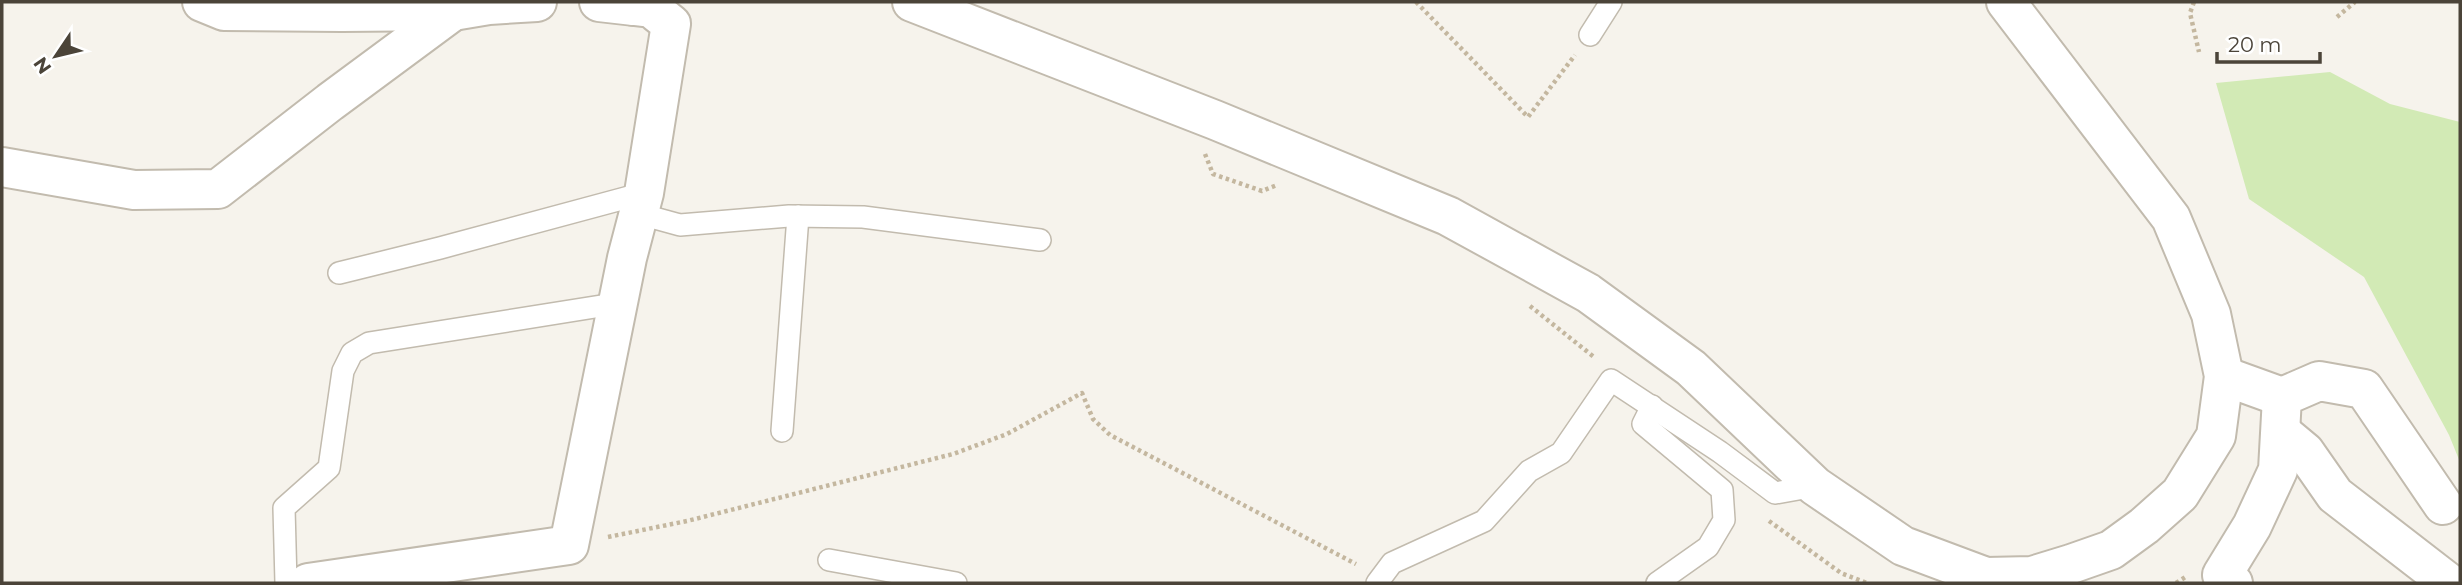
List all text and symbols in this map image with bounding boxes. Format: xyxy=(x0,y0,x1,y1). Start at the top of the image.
north arrow xyxy=(21,21,91,91)
scale bar xyxy=(2217,21,2320,65)
text: 20 m xyxy=(2228,32,2282,57)
text: N xyxy=(29,53,56,78)

